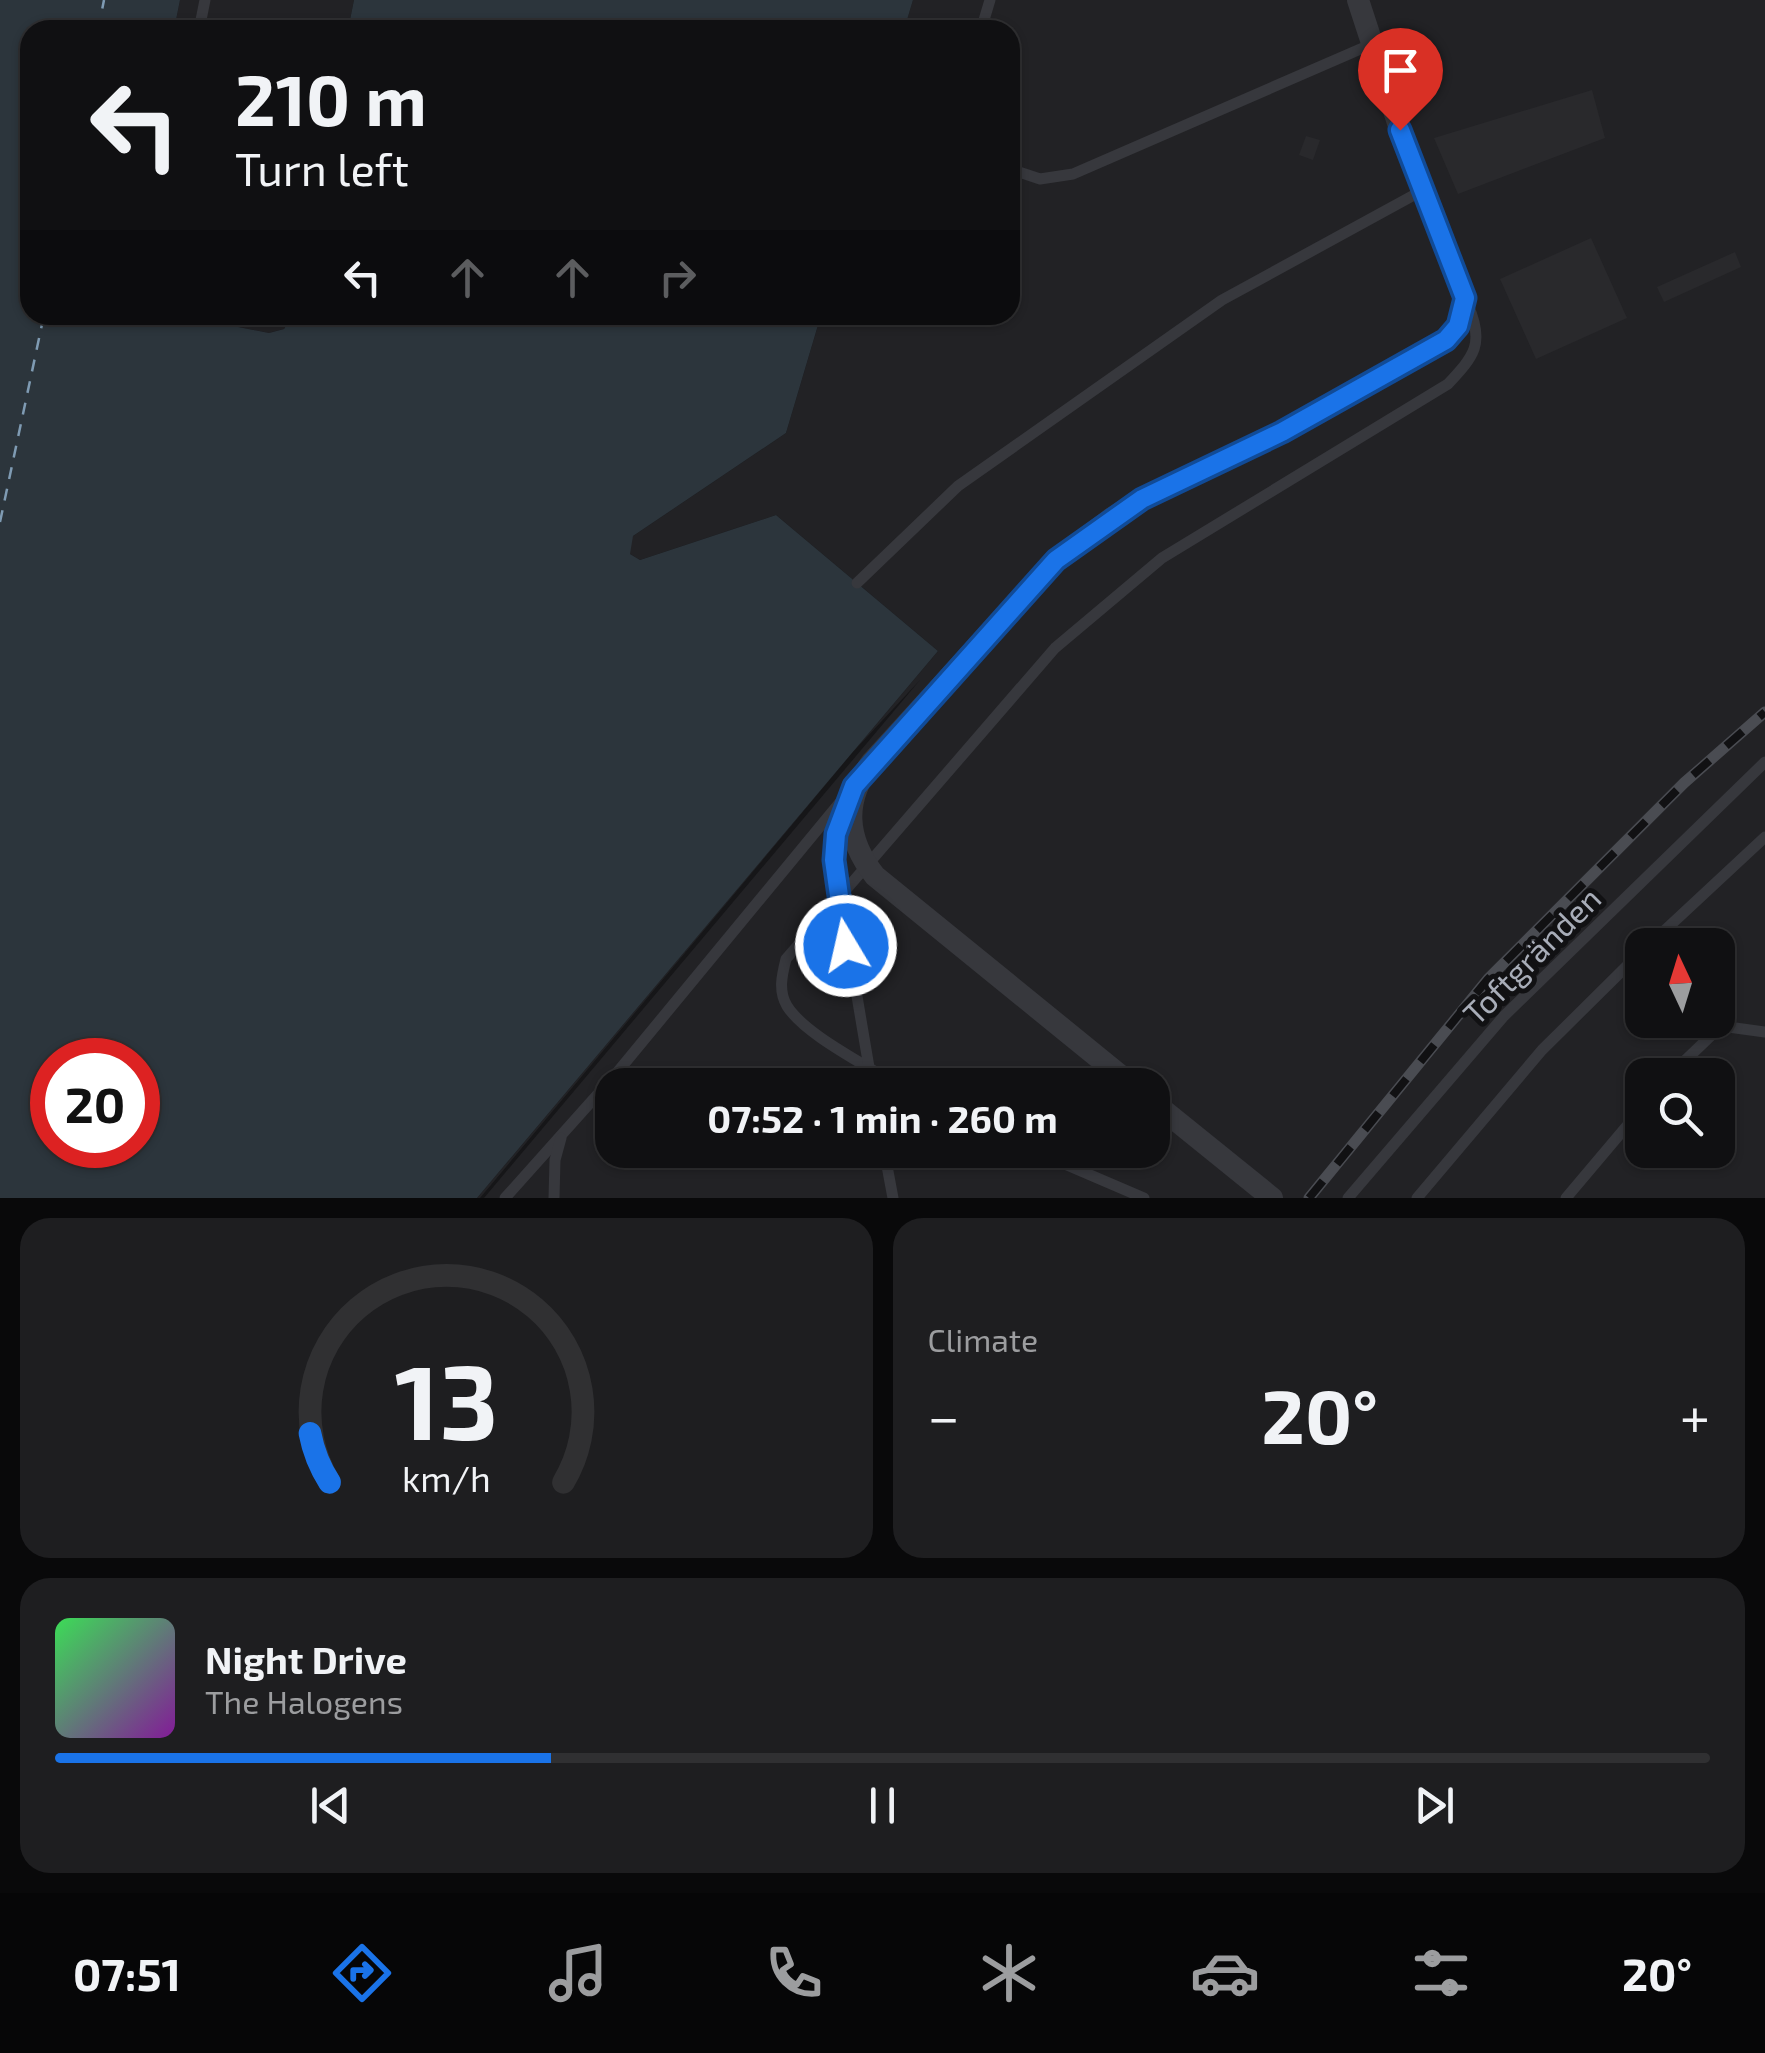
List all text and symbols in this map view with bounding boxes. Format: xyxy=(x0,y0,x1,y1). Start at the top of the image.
pin xyxy=(1358,28,1443,131)
icon: arrive xyxy=(1373,43,1428,98)
text: 210 m xyxy=(235,56,427,140)
icon: left xyxy=(70,60,200,190)
text: Turn left xyxy=(235,141,409,195)
icon: left xyxy=(335,250,390,305)
icon: ahead xyxy=(440,250,495,305)
icon: ahead xyxy=(545,250,600,305)
icon: right xyxy=(650,250,705,305)
street label: Toftgränden xyxy=(1454,878,1608,1032)
position arrow xyxy=(794,894,898,998)
north arrow xyxy=(1625,928,1735,1038)
map controls xyxy=(1625,928,1735,1168)
speed limit sign: 20 xyxy=(30,1038,160,1168)
button: search xyxy=(1625,1058,1735,1168)
text: 07:52 · 1 min · 260 m xyxy=(707,1095,1058,1141)
text: Climate xyxy=(928,1320,1038,1358)
text: 13 xyxy=(394,1336,498,1461)
text: 20° xyxy=(1261,1369,1378,1459)
text: − xyxy=(928,1382,960,1448)
text: + xyxy=(1680,1382,1710,1448)
text: km/h xyxy=(402,1456,491,1499)
text: Night Drive xyxy=(205,1636,407,1682)
text: The Halogens xyxy=(205,1682,403,1720)
icon: previous xyxy=(303,1778,358,1833)
icon: pause xyxy=(855,1778,910,1833)
icon: next xyxy=(1407,1778,1462,1833)
icon: directions xyxy=(327,1938,397,2008)
icon: music xyxy=(543,1938,613,2008)
icon: phone xyxy=(759,1938,829,2008)
icon: climate xyxy=(974,1938,1044,2008)
icon: car xyxy=(1190,1938,1260,2008)
icon: filters xyxy=(1406,1938,1476,2008)
text: 07:51 xyxy=(73,1946,181,2000)
text: 20° xyxy=(1622,1946,1692,2000)

